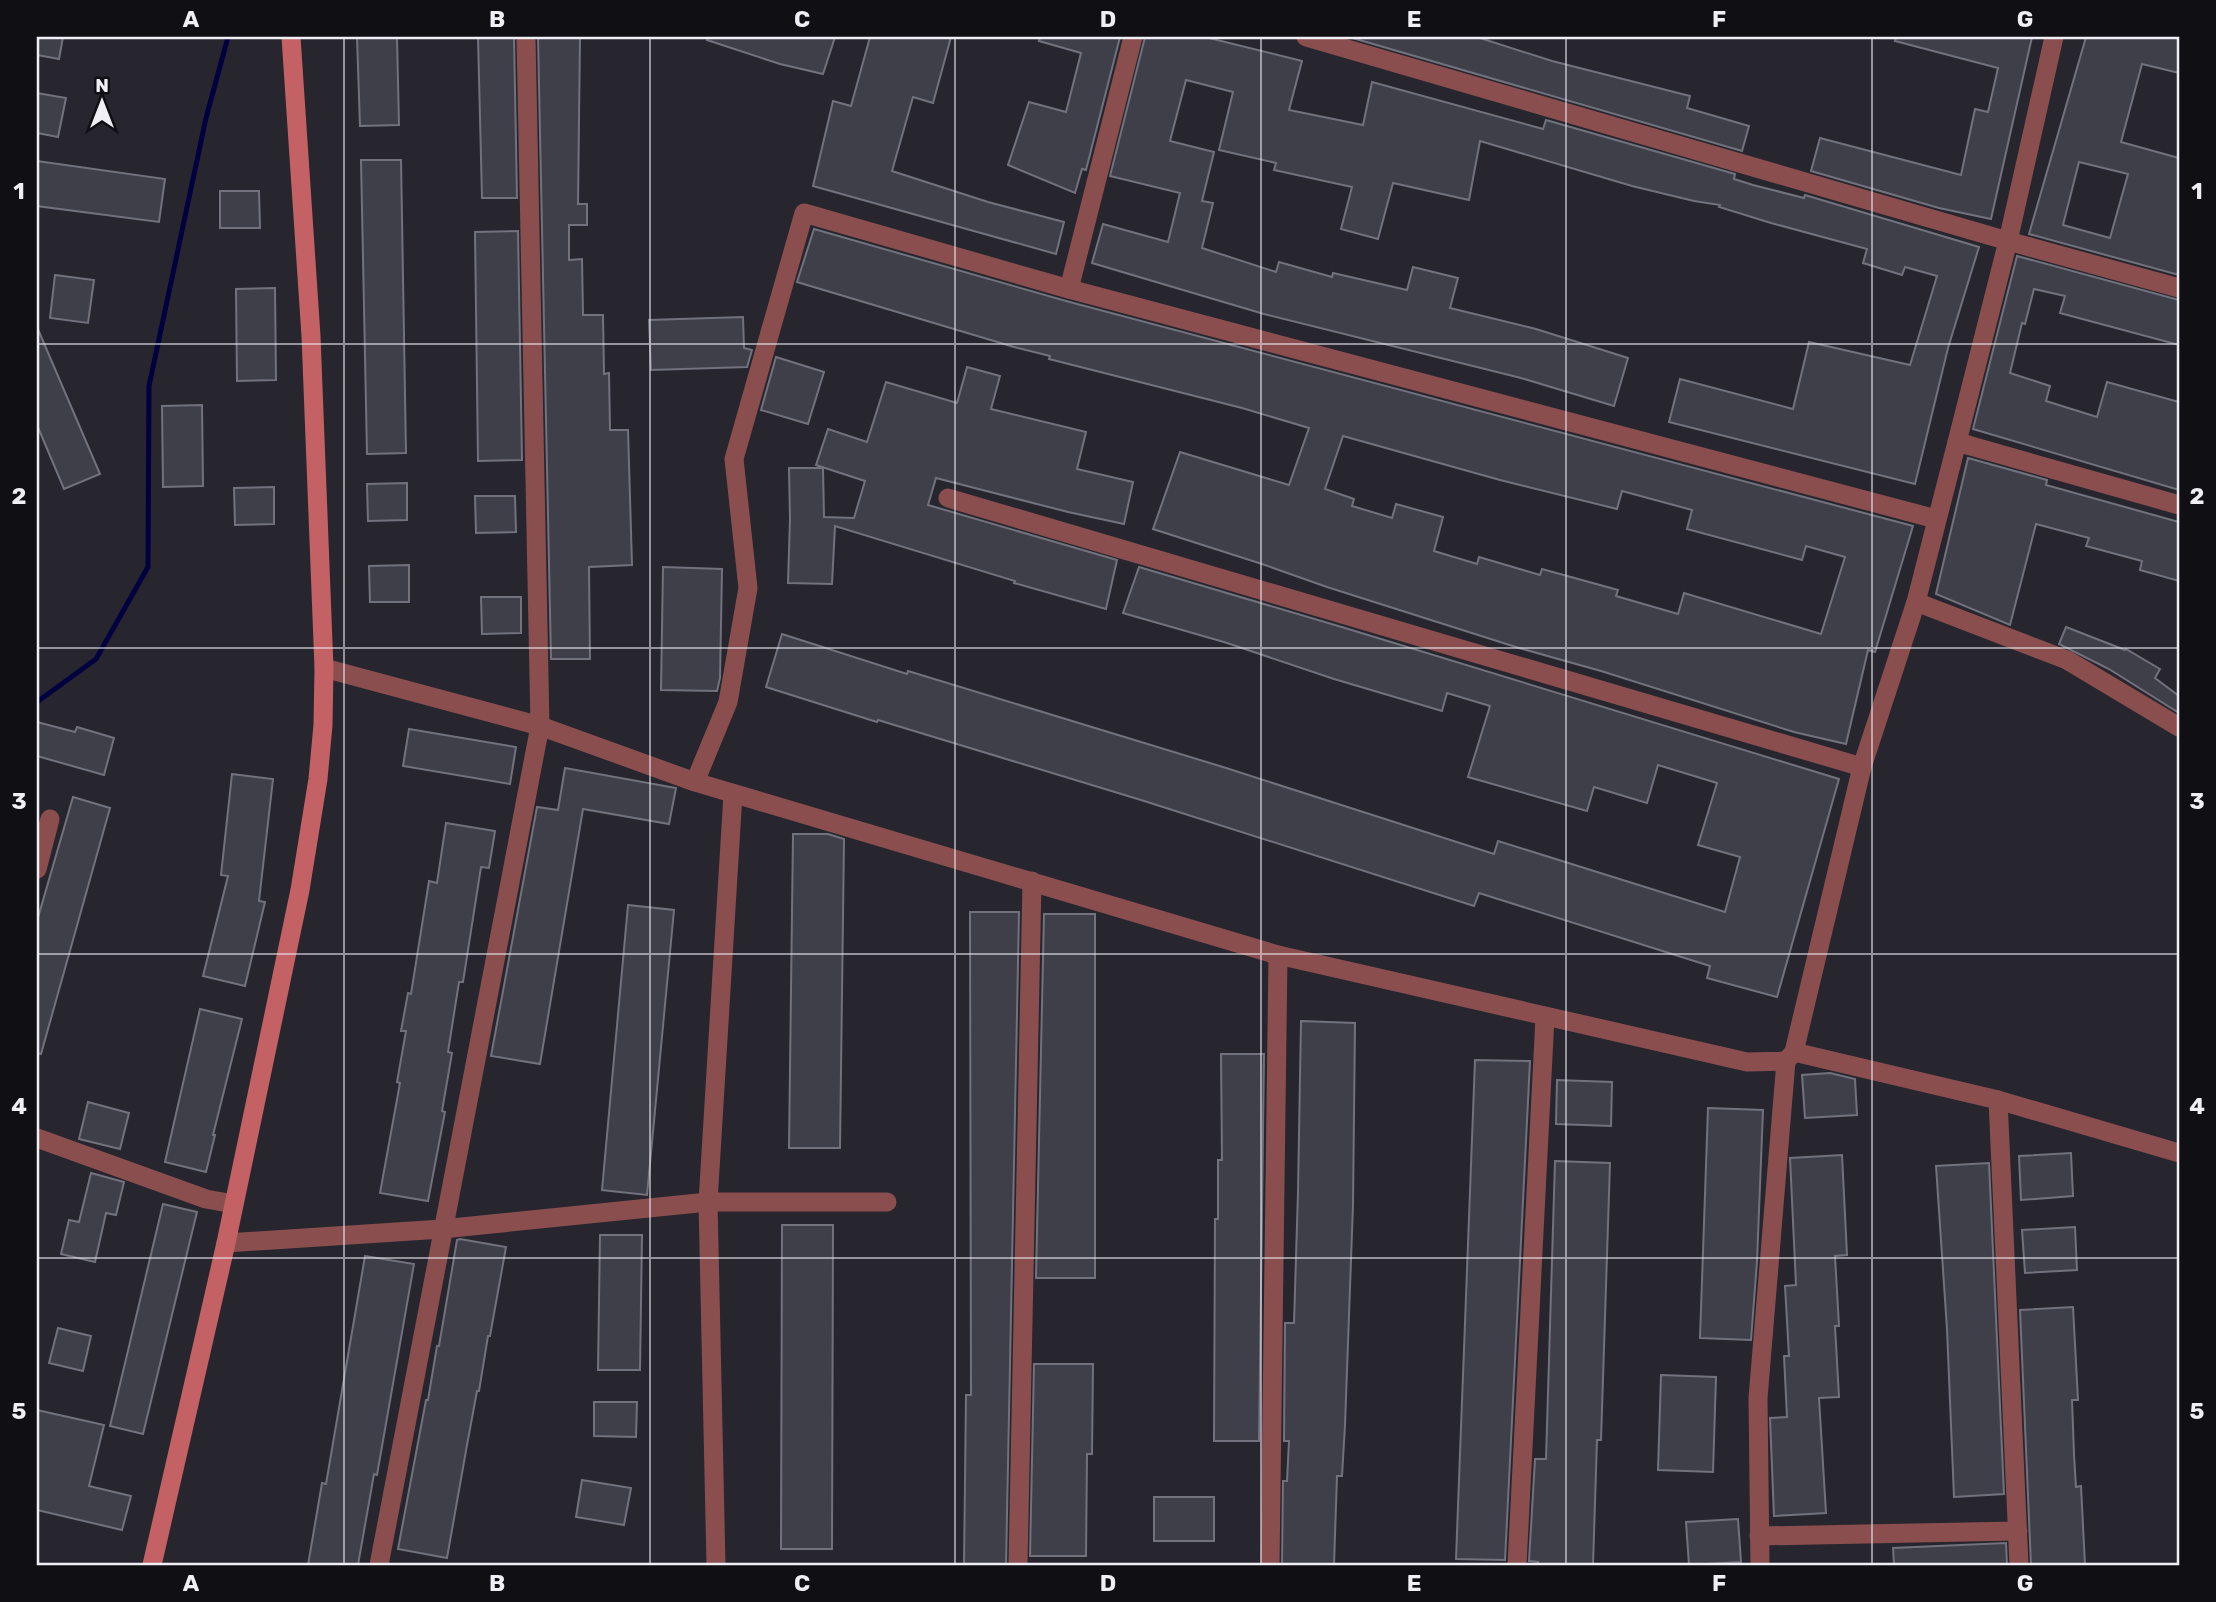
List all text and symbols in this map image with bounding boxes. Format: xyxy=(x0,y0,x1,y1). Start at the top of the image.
text: A xyxy=(183,5,200,33)
text: B xyxy=(489,5,505,33)
text: C xyxy=(794,5,810,33)
text: D xyxy=(1100,5,1116,33)
text: E xyxy=(1407,5,1421,33)
text: F xyxy=(1712,5,1726,33)
text: G xyxy=(2017,5,2033,33)
north arrow xyxy=(66,66,136,136)
text: N xyxy=(95,74,109,97)
text: 1 xyxy=(13,177,25,205)
text: 1 xyxy=(2191,177,2203,205)
text: 2 xyxy=(12,482,26,510)
text: 2 xyxy=(2190,482,2204,510)
text: 3 xyxy=(11,787,27,815)
text: 3 xyxy=(2189,787,2205,815)
text: 4 xyxy=(11,1092,27,1120)
text: 4 xyxy=(2189,1092,2205,1120)
text: 5 xyxy=(12,1397,27,1425)
text: 5 xyxy=(2190,1397,2205,1425)
text: A xyxy=(183,1569,200,1597)
text: B xyxy=(489,1569,505,1597)
text: C xyxy=(794,1569,810,1597)
text: D xyxy=(1100,1569,1116,1597)
text: E xyxy=(1407,1569,1421,1597)
text: F xyxy=(1712,1569,1726,1597)
text: G xyxy=(2017,1569,2033,1597)

